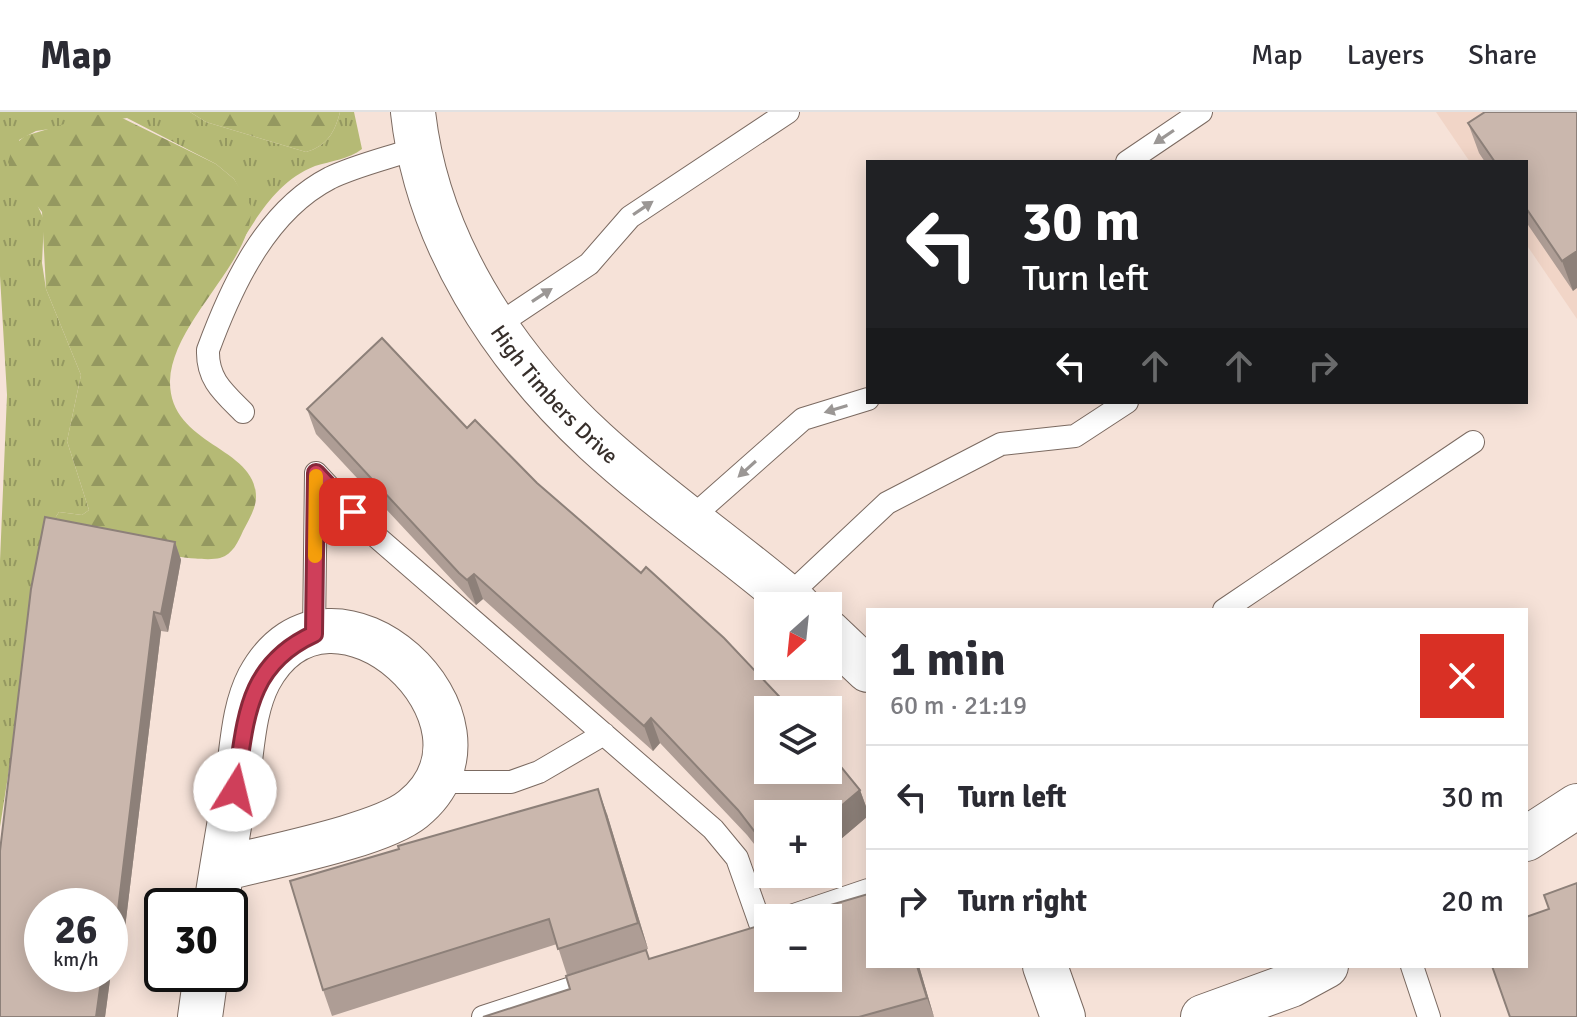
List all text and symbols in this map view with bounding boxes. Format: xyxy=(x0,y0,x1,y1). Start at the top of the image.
text: Map xyxy=(40,32,112,79)
text: Map xyxy=(1251,38,1303,72)
text: Layers xyxy=(1347,38,1424,72)
text: Share xyxy=(1468,38,1537,72)
one-way arrow xyxy=(1153,129,1175,144)
text: 30 m xyxy=(1022,187,1140,256)
icon: left xyxy=(890,192,994,296)
one-way arrow xyxy=(632,201,653,216)
text: Turn left xyxy=(1022,256,1149,301)
one-way arrow xyxy=(532,288,553,303)
street label: High Timbers Drive xyxy=(485,319,624,469)
icon: left xyxy=(1049,344,1093,388)
icon: ahead xyxy=(1133,344,1177,388)
icon: ahead xyxy=(1217,344,1261,388)
icon: right xyxy=(1301,344,1345,388)
one-way arrow xyxy=(823,403,847,416)
one-way arrow xyxy=(738,459,757,477)
pin xyxy=(319,478,387,546)
icon: arrive xyxy=(331,490,375,534)
north arrow xyxy=(754,592,842,680)
map controls xyxy=(754,592,842,992)
text: 1 min xyxy=(890,630,1006,689)
button: close xyxy=(1420,634,1504,718)
text: 60 m · 21:19 xyxy=(890,690,1027,722)
button: layers xyxy=(754,696,842,784)
position arrow xyxy=(193,748,277,832)
icon: left xyxy=(890,775,934,819)
text: Turn left xyxy=(958,779,1067,816)
text: 30 m xyxy=(1441,779,1504,816)
button: + xyxy=(754,800,842,888)
icon: right xyxy=(890,879,934,923)
text: Turn right xyxy=(958,883,1087,920)
text: 20 m xyxy=(1441,883,1504,920)
speed limit sign: 30 xyxy=(144,888,248,992)
button: − xyxy=(754,904,842,992)
text: 26 xyxy=(54,905,98,955)
text: km/h xyxy=(53,947,99,972)

